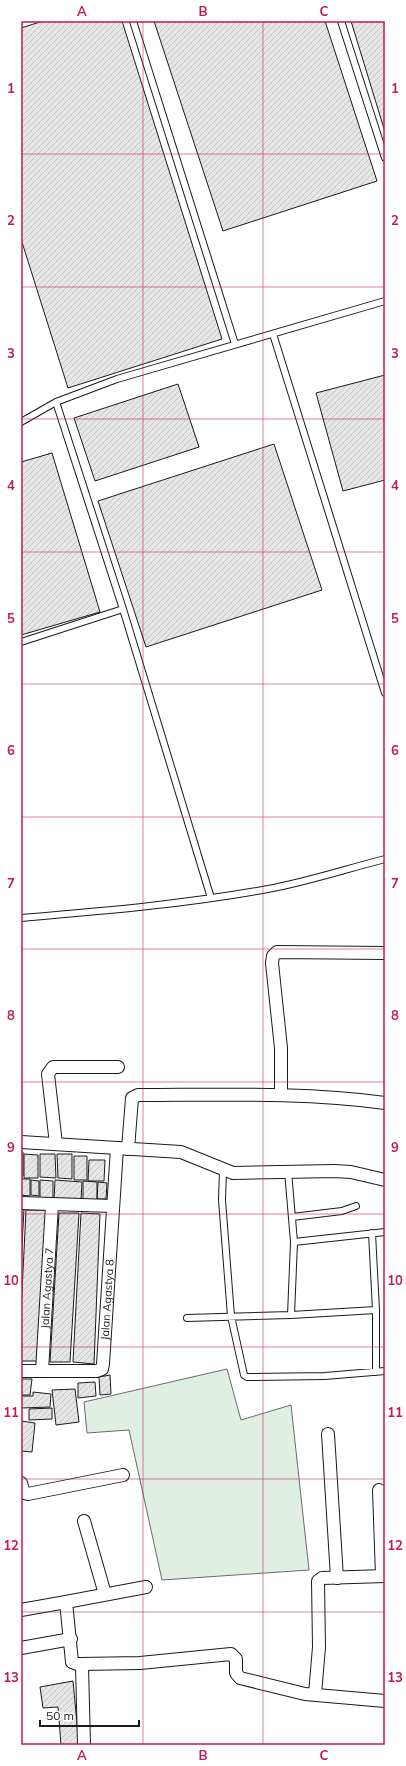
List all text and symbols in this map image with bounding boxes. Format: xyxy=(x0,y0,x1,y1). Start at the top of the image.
text: A xyxy=(77,3,87,19)
text: B xyxy=(199,3,208,19)
text: C xyxy=(320,3,329,19)
text: 1 xyxy=(7,80,15,96)
text: 1 xyxy=(391,80,399,96)
text: 2 xyxy=(7,212,15,228)
text: 2 xyxy=(391,212,399,228)
text: 3 xyxy=(7,345,15,361)
text: 3 xyxy=(391,345,399,361)
text: 4 xyxy=(7,477,15,493)
text: 4 xyxy=(391,477,399,493)
text: 5 xyxy=(7,610,15,626)
text: 5 xyxy=(391,610,399,626)
text: 6 xyxy=(7,742,15,758)
text: 6 xyxy=(391,742,399,758)
text: 7 xyxy=(7,875,15,891)
text: 7 xyxy=(391,875,399,891)
text: 8 xyxy=(7,1007,15,1023)
text: 8 xyxy=(391,1007,399,1023)
text: 9 xyxy=(7,1139,15,1155)
text: 9 xyxy=(391,1139,399,1155)
street label: Jalan Agastya 7 xyxy=(38,1247,56,1329)
street label: Jalan Agastya 8 xyxy=(98,1258,117,1341)
text: 10 xyxy=(3,1272,19,1288)
text: 10 xyxy=(387,1272,403,1288)
text: 11 xyxy=(3,1404,19,1420)
text: 11 xyxy=(387,1404,403,1420)
text: 12 xyxy=(3,1537,19,1553)
text: 12 xyxy=(387,1537,403,1553)
text: 13 xyxy=(3,1669,19,1685)
text: 13 xyxy=(387,1669,403,1685)
scale bar xyxy=(40,1702,139,1728)
text: 50 m xyxy=(46,1708,74,1723)
text: A xyxy=(77,1747,87,1763)
text: B xyxy=(199,1747,208,1763)
text: C xyxy=(320,1747,329,1763)

